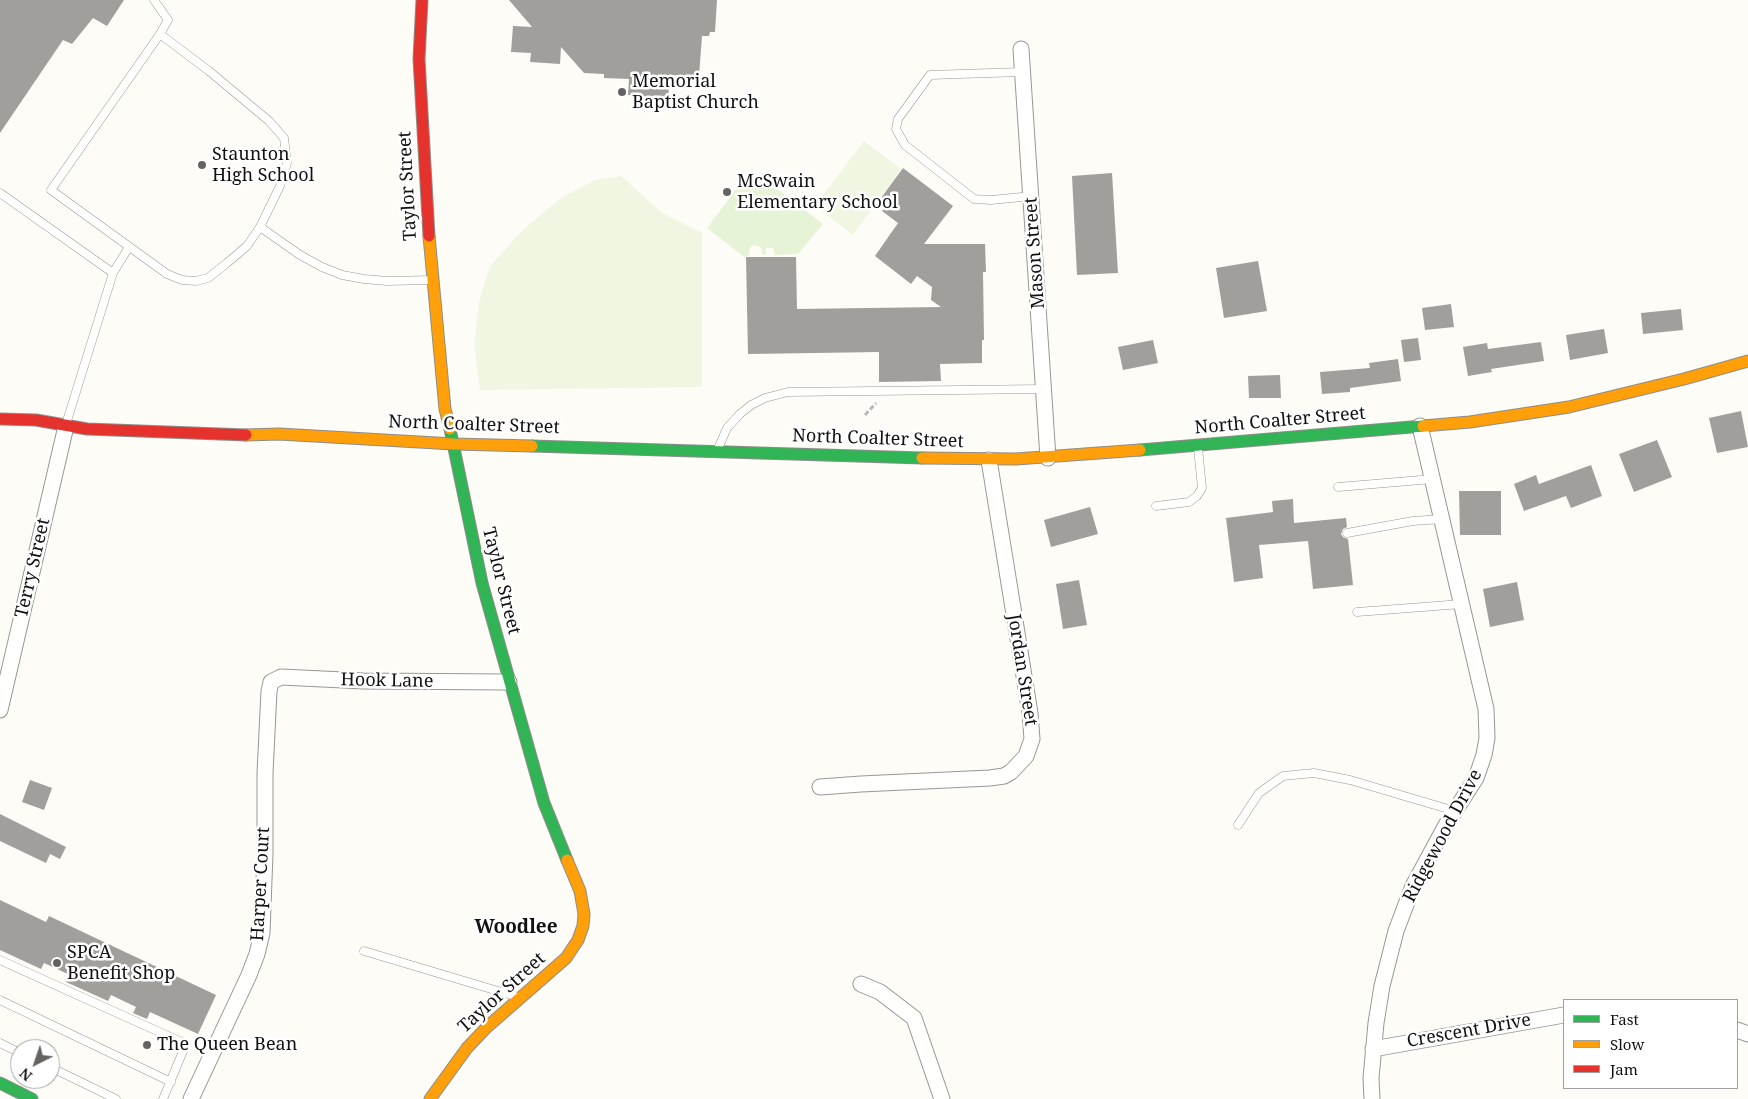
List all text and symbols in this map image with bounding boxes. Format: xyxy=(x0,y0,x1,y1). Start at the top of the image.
place label: Memorial Baptist Church xyxy=(632,71,759,114)
marker: Memorial Baptist Church xyxy=(616,86,628,98)
street label: Taylor Street xyxy=(394,131,422,241)
place label: Staunton High School xyxy=(212,144,314,186)
marker: Staunton High School xyxy=(196,159,208,171)
place label: McSwain Elementary School xyxy=(737,171,898,213)
marker: McSwain Elementary School xyxy=(721,186,733,198)
street label: Mason Street xyxy=(1020,196,1050,310)
street label: North Coalter Street xyxy=(1194,403,1366,439)
street label: North Coalter Street xyxy=(388,411,560,439)
street label: North Coalter Street xyxy=(792,425,964,453)
street label: Terry Street xyxy=(11,516,55,620)
street label: Taylor Street xyxy=(477,525,525,637)
street label: Jordan Street xyxy=(1002,613,1042,727)
street label: Hook Lane xyxy=(340,669,434,693)
street label: Ridgewood Drive xyxy=(1399,766,1487,906)
street label: Harper Court xyxy=(247,826,275,942)
district label: Woodlee xyxy=(474,917,558,939)
place label: SPCA Benefit Shop xyxy=(67,942,175,984)
street label: Taylor Street xyxy=(454,948,550,1038)
marker: SPCA Benefit Shop xyxy=(51,957,63,969)
legend xyxy=(1563,999,1738,1089)
street label: Crescent Drive xyxy=(1405,1009,1533,1053)
text: Fast xyxy=(1610,1009,1639,1029)
place label: The Queen Bean xyxy=(157,1034,297,1056)
text: Slow xyxy=(1610,1034,1644,1054)
north arrow xyxy=(10,1039,60,1089)
marker: The Queen Bean xyxy=(141,1039,153,1051)
text: Jam xyxy=(1610,1059,1638,1079)
text: N xyxy=(15,1064,36,1086)

